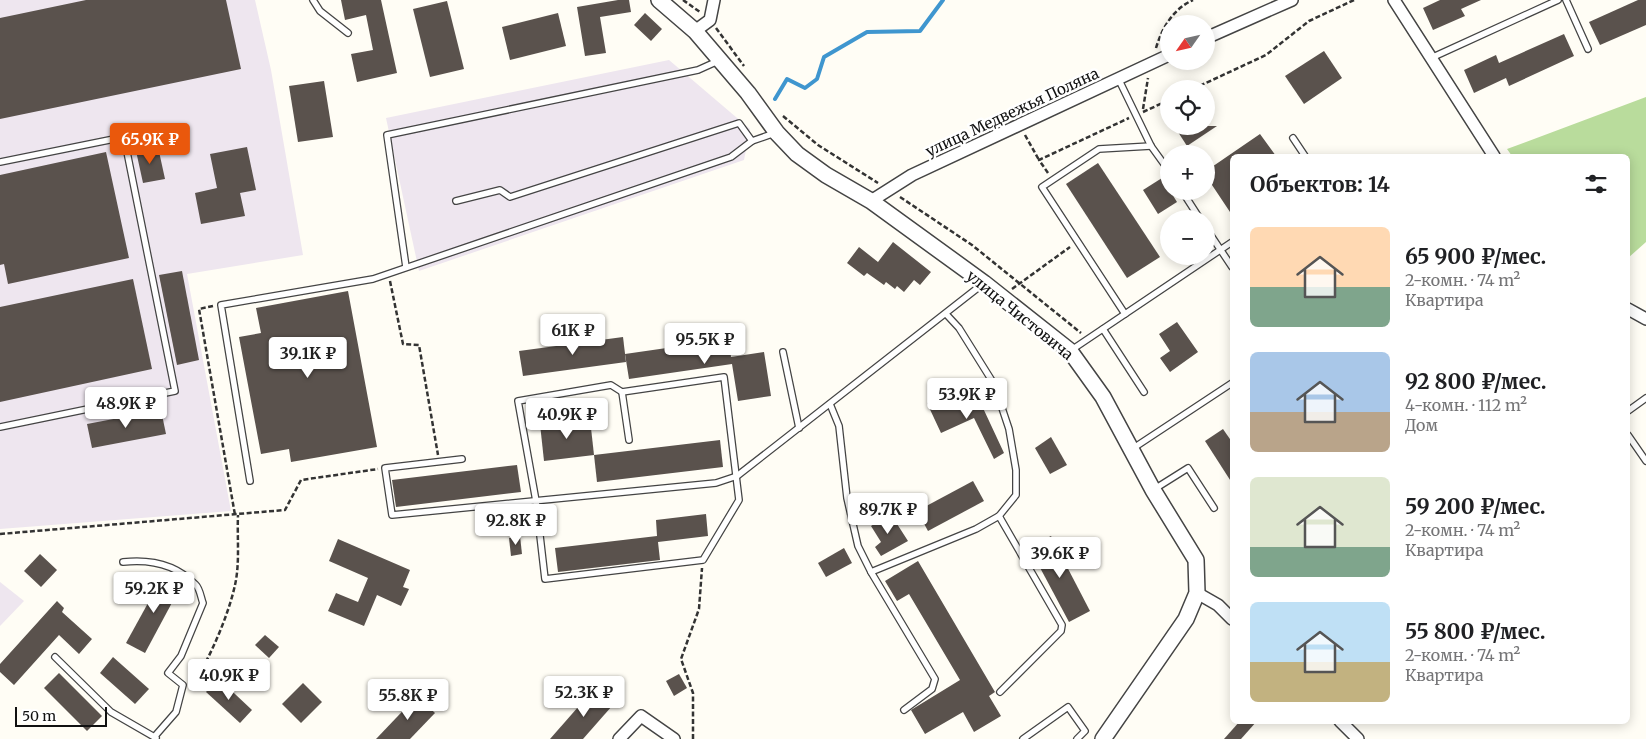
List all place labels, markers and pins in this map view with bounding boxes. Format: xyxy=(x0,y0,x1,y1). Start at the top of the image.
pin: 65.9K ₽ xyxy=(104,122,196,165)
pin: 61K ₽ xyxy=(538,314,608,356)
pin: 95.5K ₽ xyxy=(659,322,751,365)
pin: 39.1K ₽ xyxy=(262,336,354,379)
pin: 53.9K ₽ xyxy=(921,378,1013,420)
pin: 48.9K ₽ xyxy=(80,386,172,429)
pin: 40.9K ₽ xyxy=(521,398,613,440)
pin: 89.7K ₽ xyxy=(842,492,934,535)
pin: 92.8K ₽ xyxy=(470,504,562,546)
pin: 39.6K ₽ xyxy=(1014,536,1106,579)
pin: 59.2K ₽ xyxy=(108,572,200,614)
pin: 40.9K ₽ xyxy=(183,658,275,701)
pin: 52.3K ₽ xyxy=(538,676,630,718)
pin: 55.8K ₽ xyxy=(362,678,454,721)

